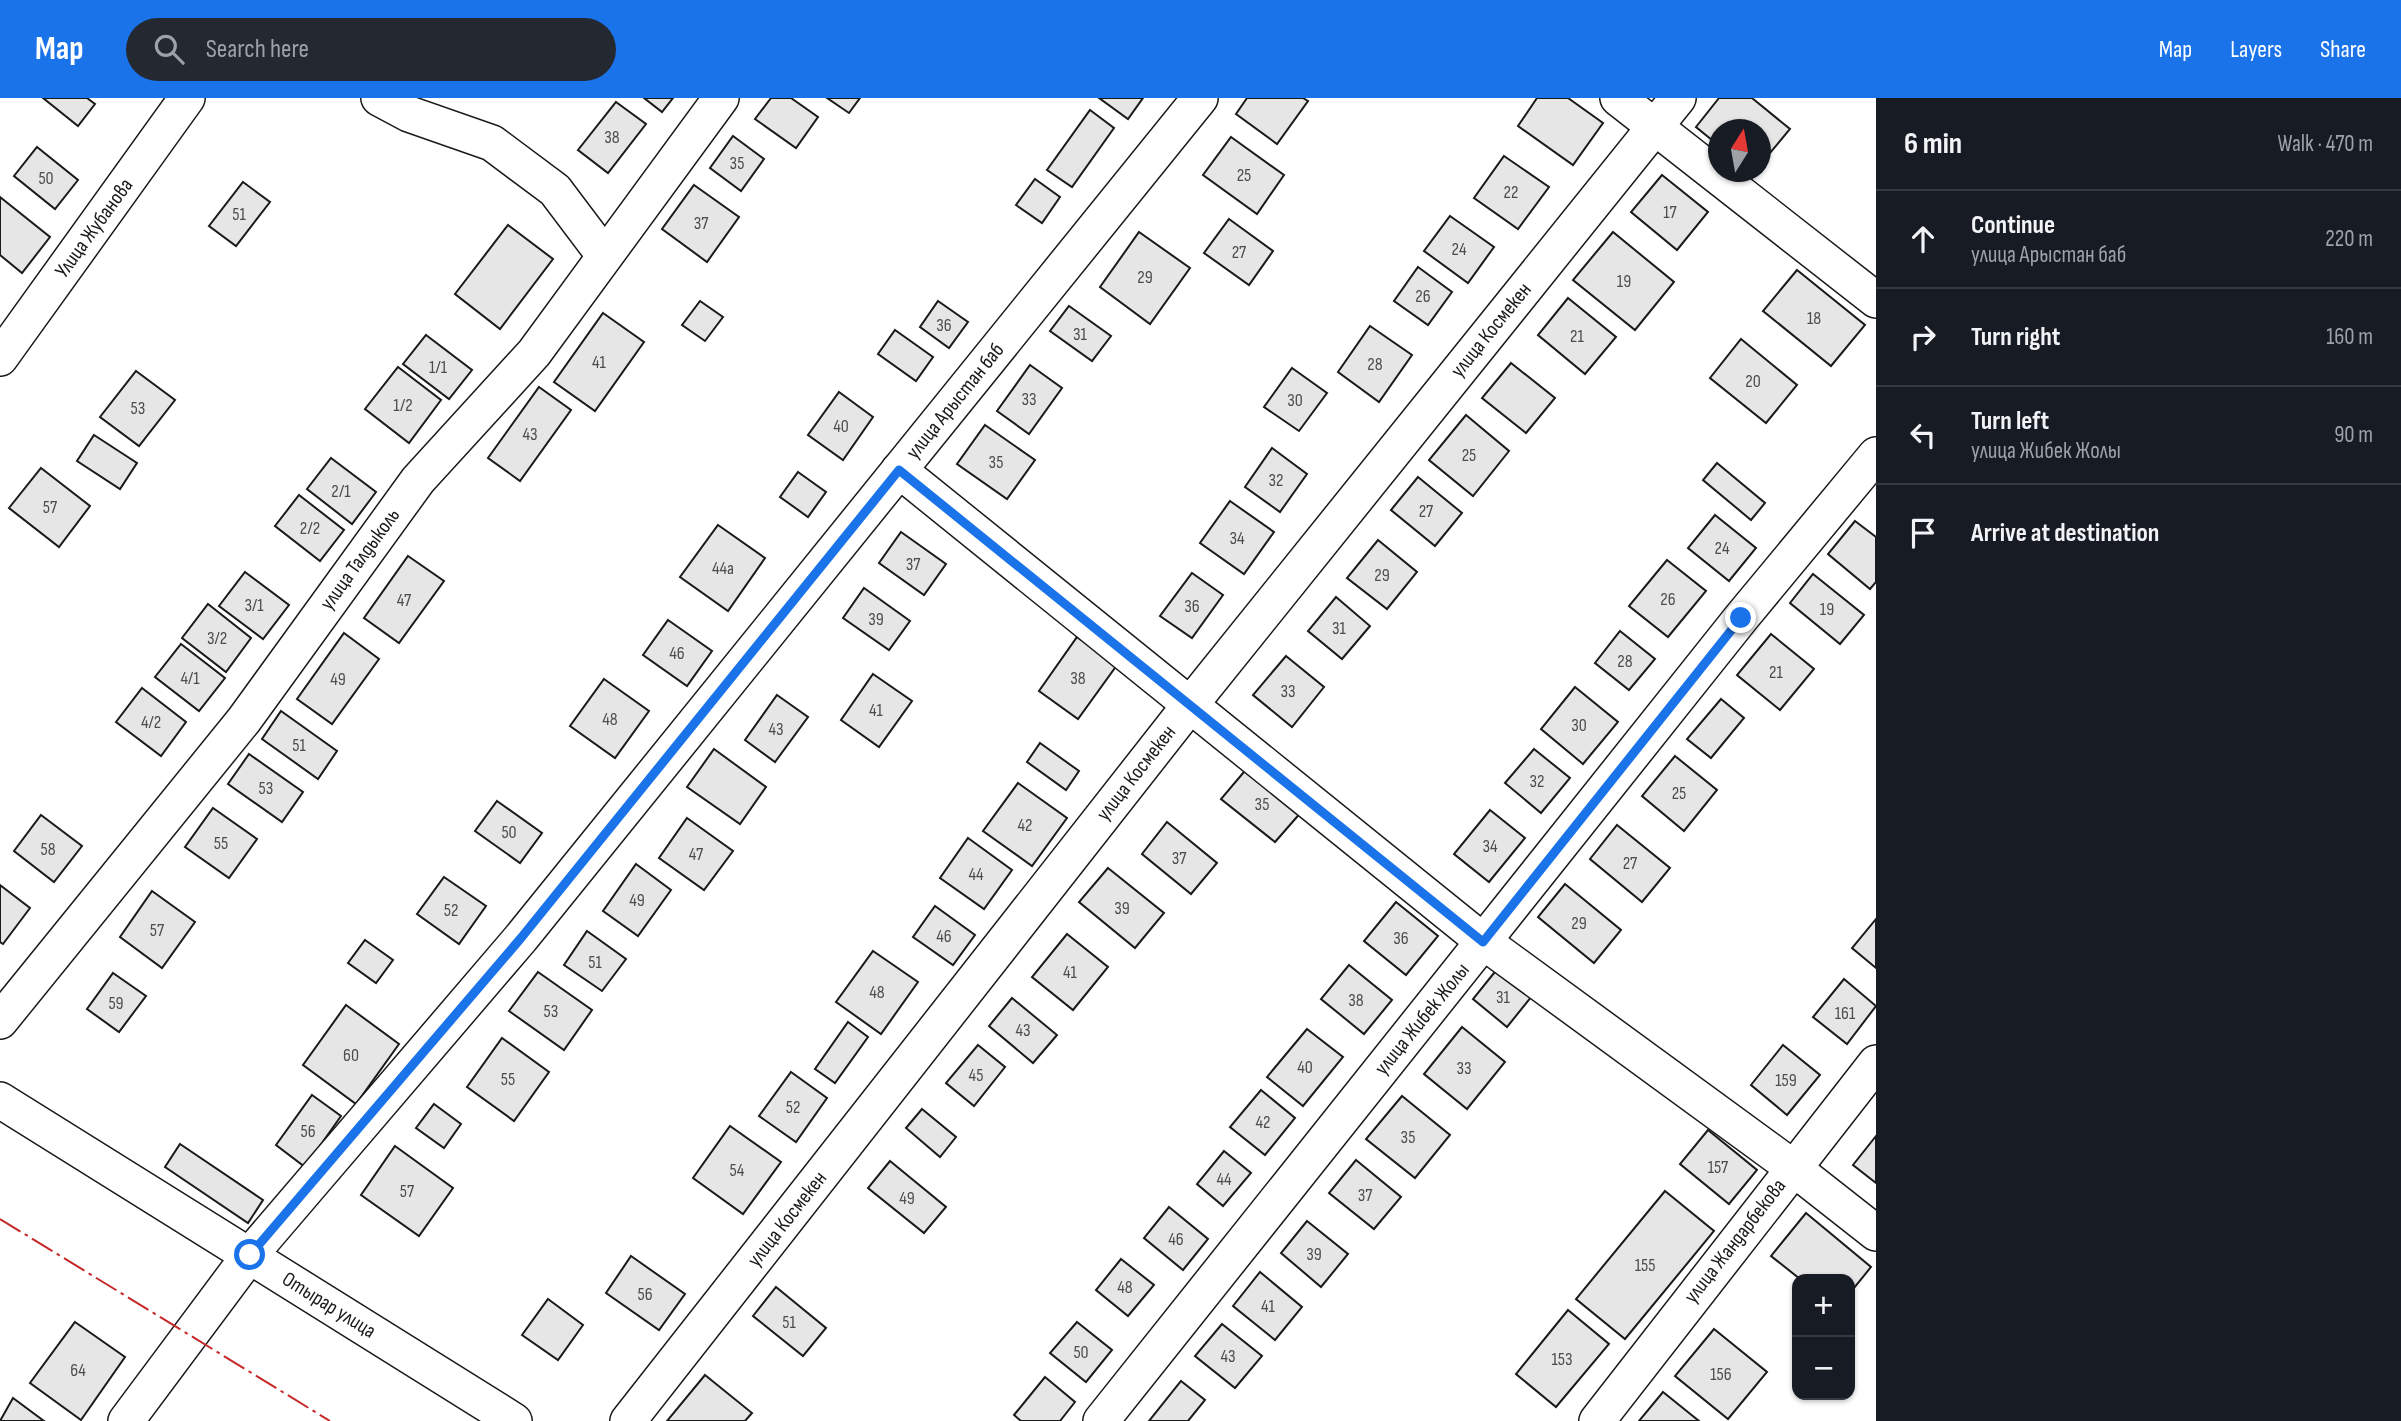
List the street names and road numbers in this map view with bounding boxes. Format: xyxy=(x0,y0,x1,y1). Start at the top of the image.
street label: Улица Жубанова xyxy=(50,173,138,283)
street label: улица Космекен xyxy=(1445,278,1537,382)
street label: улица Арыстан баб xyxy=(901,338,1009,464)
street label: улица Талдыколь xyxy=(315,503,405,615)
street label: улица Космекен xyxy=(1091,720,1181,826)
street label: улица Жибек Жолы xyxy=(1369,958,1475,1080)
street label: улица Космекен xyxy=(742,1166,832,1272)
street label: улица Жандарбекова xyxy=(1679,1174,1791,1308)
street label: Отырар улица xyxy=(278,1266,380,1344)

